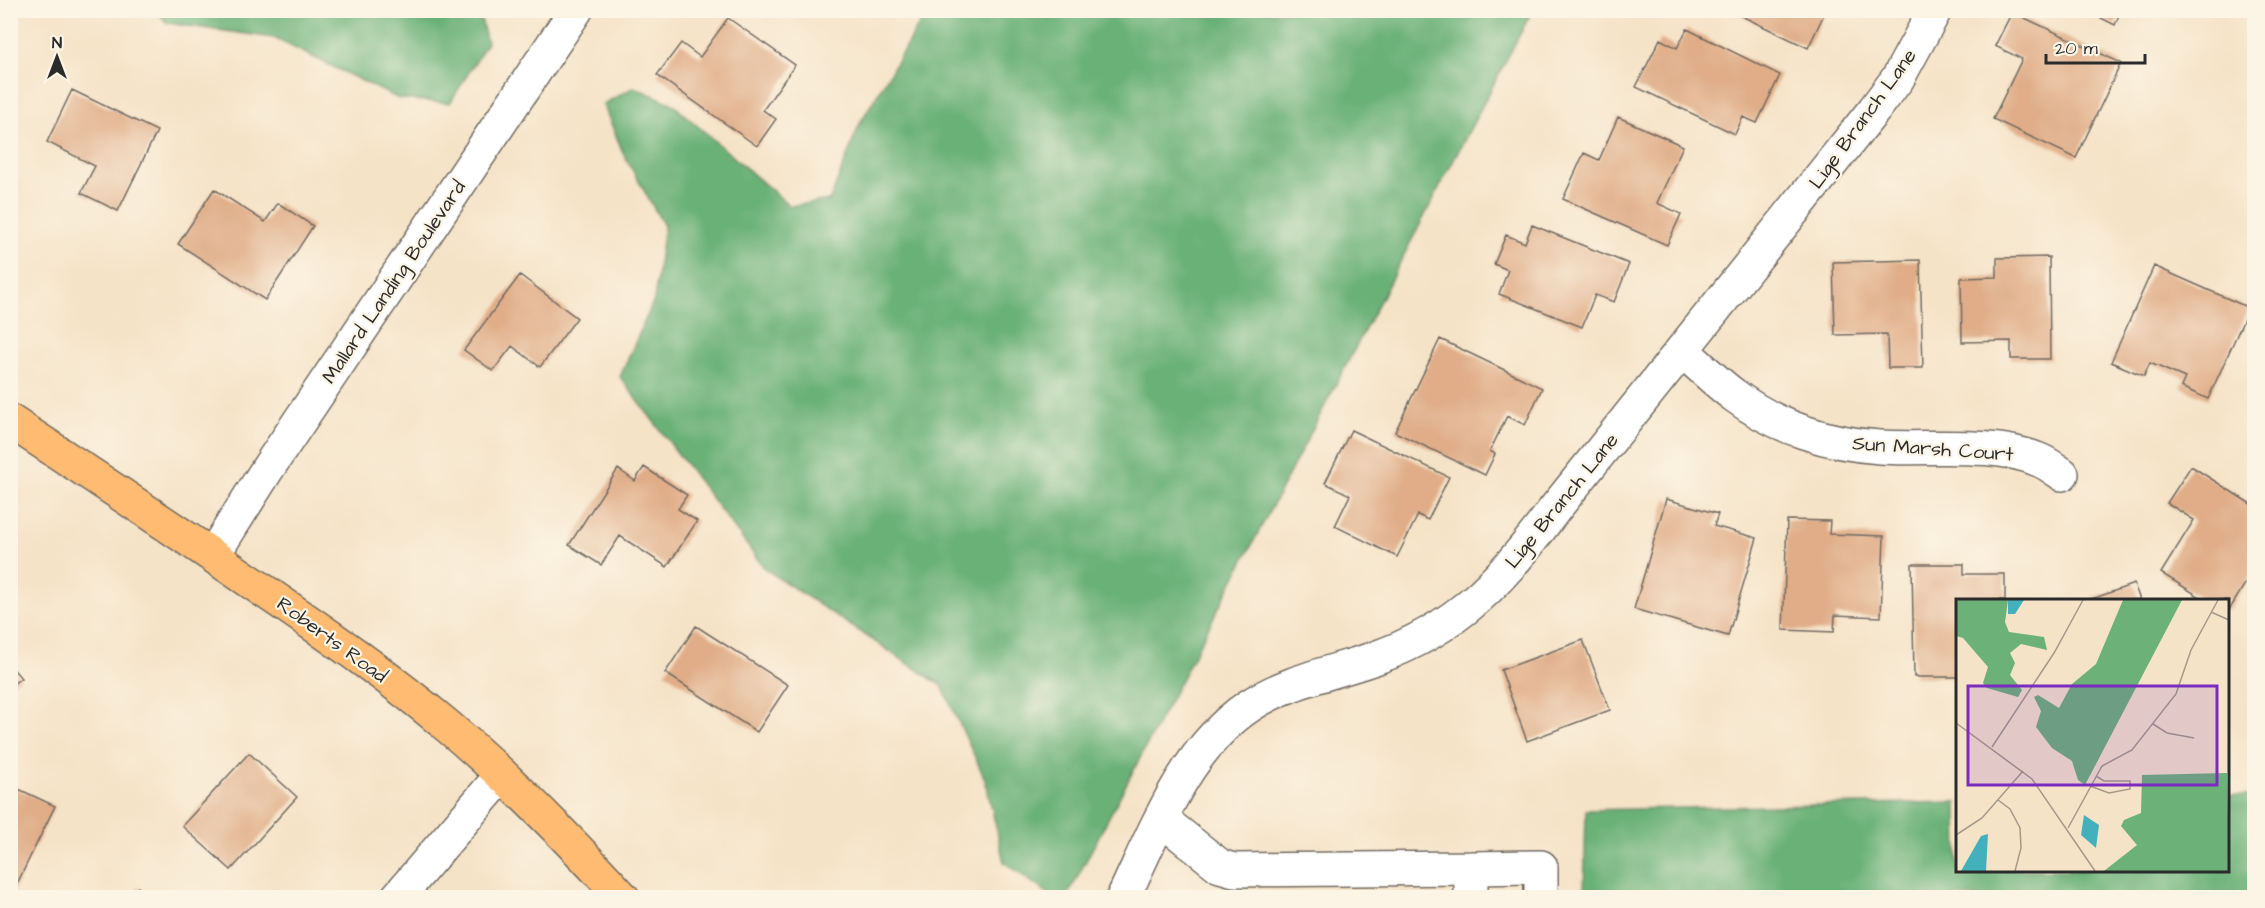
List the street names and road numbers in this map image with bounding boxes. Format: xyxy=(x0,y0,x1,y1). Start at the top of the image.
street label: Lige Branch Lane xyxy=(1803,43,1924,195)
street label: Mallard Landing Boulevard xyxy=(315,175,473,390)
street label: Lige Branch Lane xyxy=(1499,427,1626,575)
street label: Sun Marsh Court xyxy=(1852,429,2014,469)
street label: Roberts Road xyxy=(271,590,393,690)

